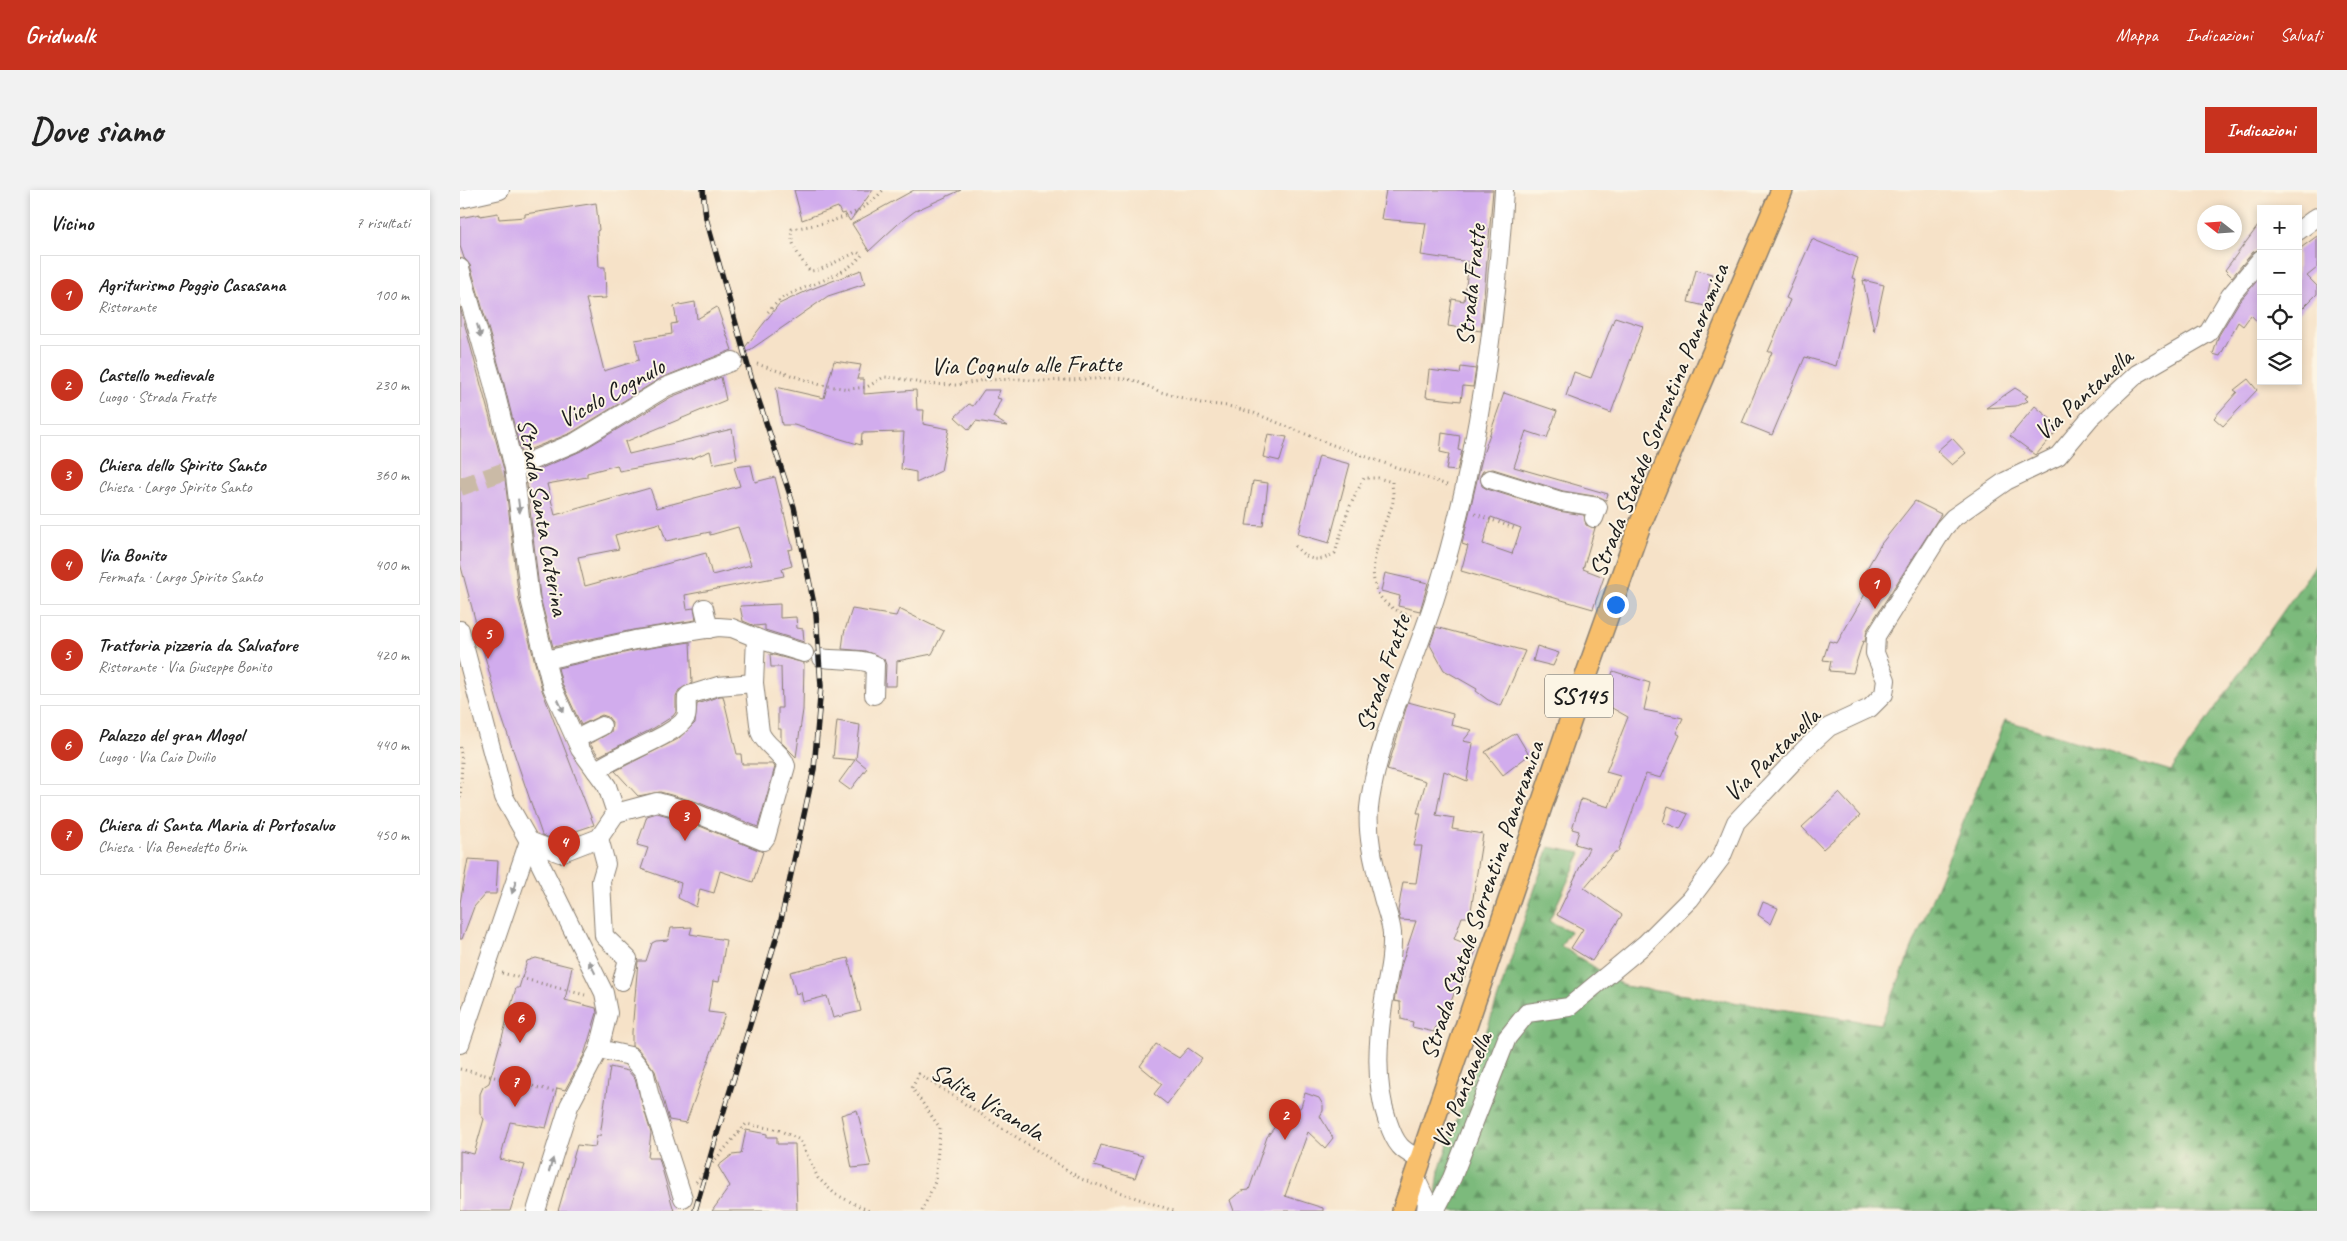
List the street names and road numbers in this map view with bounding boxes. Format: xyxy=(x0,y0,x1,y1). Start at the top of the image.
street label: Strada Fratte xyxy=(1449,221,1493,347)
street label: Strada Statale Sorrentina Panoramica xyxy=(1581,257,1737,581)
street label: Via Pantanella xyxy=(2028,340,2142,448)
street label: Via Cognulo alle Fratte xyxy=(931,347,1123,383)
street label: Vicolo Cognulo xyxy=(553,350,671,435)
street label: Strada Santa Caterina xyxy=(510,416,576,620)
street label: Strada Fratte xyxy=(1348,609,1419,736)
road number: SS145 xyxy=(1545,674,1613,718)
street label: Via Pantanella xyxy=(1717,699,1829,809)
street label: Strada Statale Sorrentina Panoramica xyxy=(1412,735,1552,1064)
street label: Via Pantanella xyxy=(1424,1025,1501,1153)
street label: Salita Visanola xyxy=(925,1055,1052,1149)

